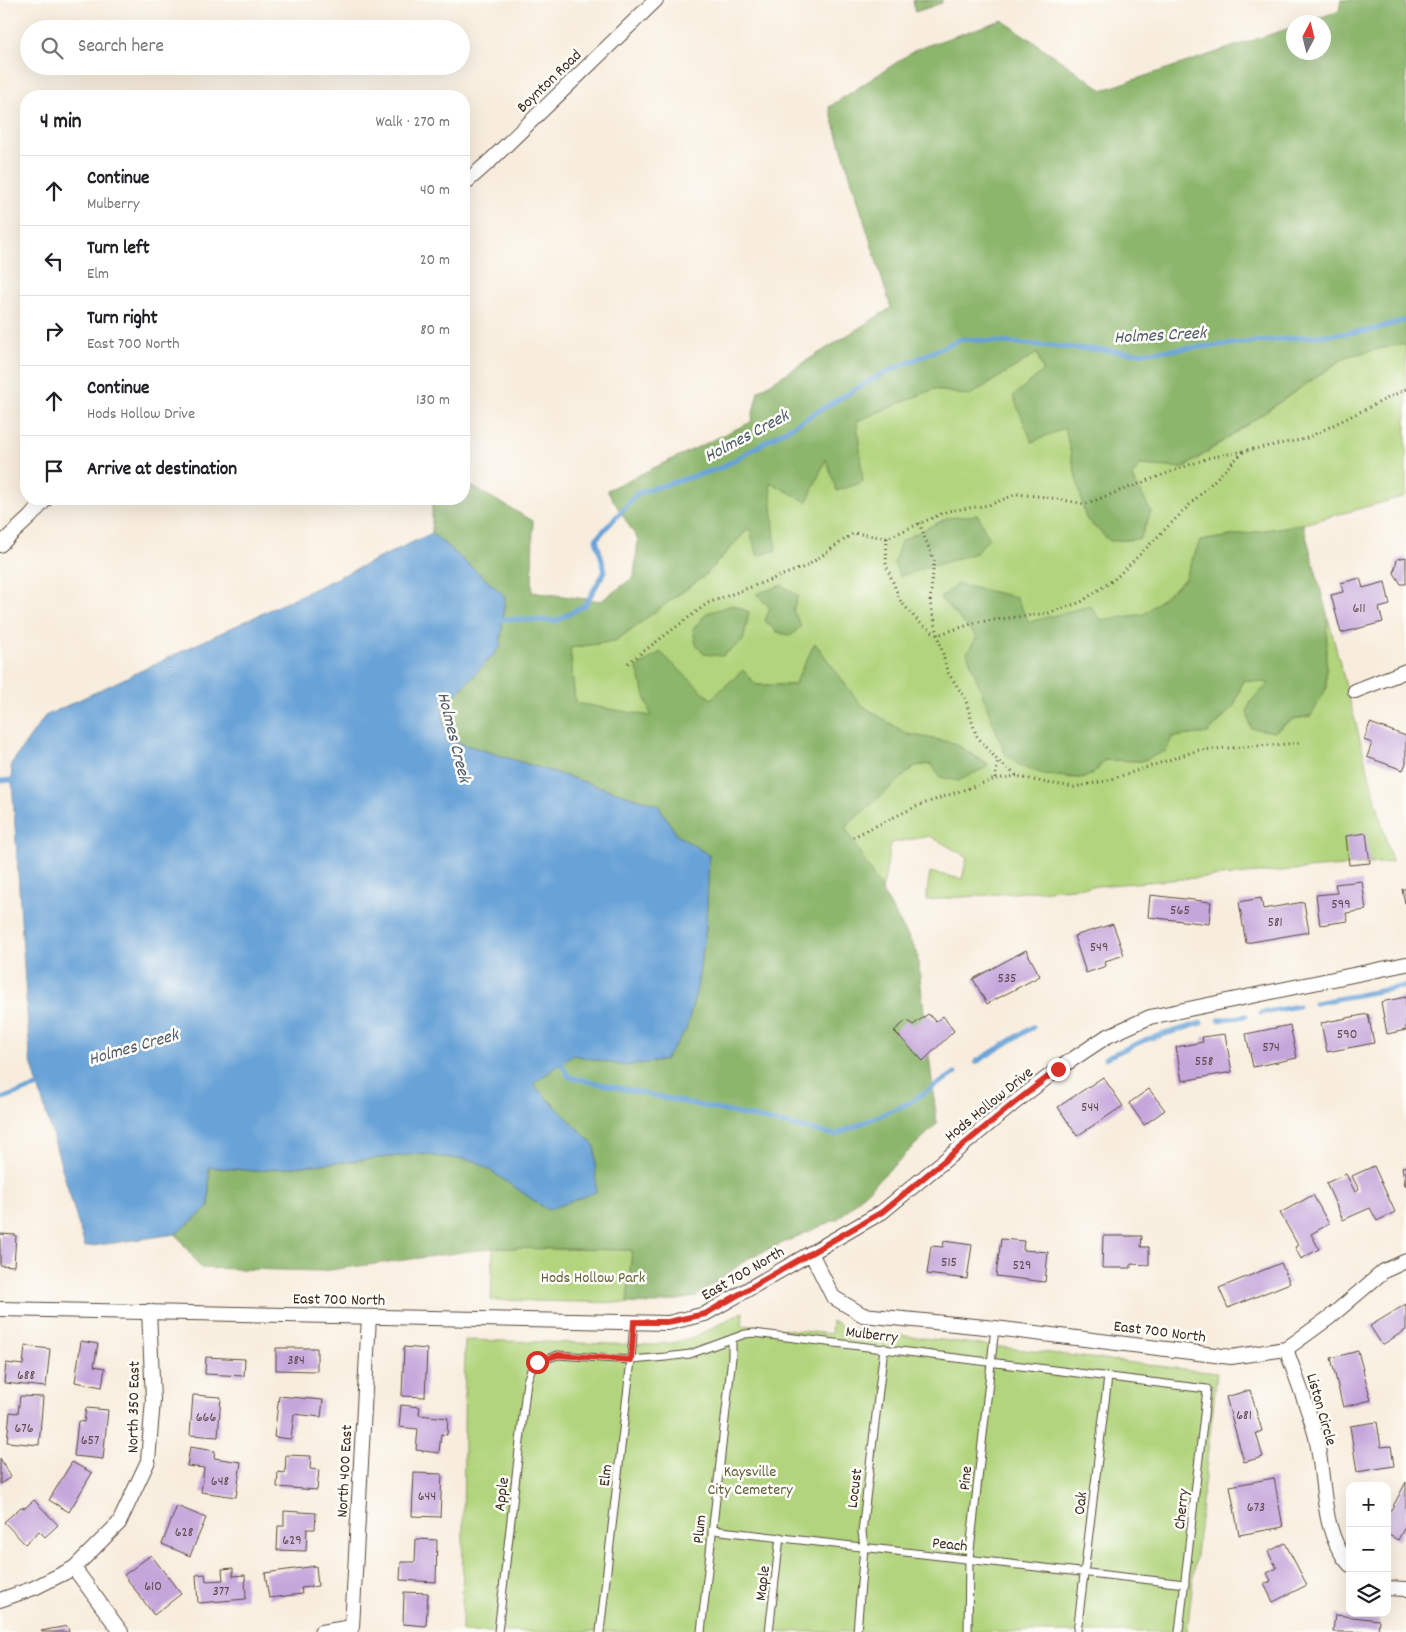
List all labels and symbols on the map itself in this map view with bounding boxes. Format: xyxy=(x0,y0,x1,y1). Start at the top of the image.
north arrow xyxy=(1286,15,1331,60)
street label: Boynton Road xyxy=(512,45,587,119)
water label: Holmes Creek xyxy=(1113,322,1208,351)
water label: Holmes Creek xyxy=(701,404,795,470)
house number: 611 xyxy=(1353,599,1366,619)
water label: Holmes Creek xyxy=(429,690,476,787)
house number: 599 xyxy=(1331,895,1351,915)
house number: 565 xyxy=(1170,901,1190,921)
house number: 581 xyxy=(1267,913,1283,933)
house number: 549 xyxy=(1090,938,1108,958)
house number: 535 xyxy=(997,969,1017,989)
water label: Holmes Creek xyxy=(86,1023,183,1073)
house number: 590 xyxy=(1337,1025,1357,1045)
house number: 574 xyxy=(1262,1038,1280,1058)
house number: 558 xyxy=(1195,1052,1214,1072)
route end xyxy=(1047,1058,1070,1081)
street label: Hods Hollow Drive xyxy=(940,1062,1039,1148)
house number: 544 xyxy=(1081,1098,1099,1118)
street label: East 700 North xyxy=(697,1241,789,1307)
house number: 515 xyxy=(941,1253,957,1273)
house number: 529 xyxy=(1012,1256,1032,1276)
park label: Hods Hollow Park xyxy=(541,1267,645,1290)
street label: East 700 North xyxy=(293,1288,385,1313)
street label: East 700 North xyxy=(1112,1315,1207,1350)
street label: Mulberry xyxy=(844,1321,900,1350)
house number: 384 xyxy=(287,1351,305,1371)
route start xyxy=(526,1351,549,1374)
street label: North 350 East xyxy=(122,1361,147,1453)
house number: 688 xyxy=(17,1366,35,1386)
street label: Liston Circle xyxy=(1299,1371,1342,1449)
house number: 681 xyxy=(1236,1406,1252,1426)
house number: 666 xyxy=(196,1408,216,1428)
house number: 676 xyxy=(14,1419,34,1439)
street label: North 400 East xyxy=(332,1424,359,1518)
house number: 657 xyxy=(81,1431,99,1451)
park label: Kaysville City Cemetery xyxy=(707,1461,793,1502)
street label: Elm xyxy=(594,1463,619,1488)
street label: Pine xyxy=(954,1465,979,1492)
street label: Locust xyxy=(842,1467,869,1509)
house number: 648 xyxy=(211,1472,230,1492)
street label: Apple xyxy=(489,1476,516,1513)
house number: 644 xyxy=(418,1487,436,1507)
street label: Cherry xyxy=(1169,1487,1196,1531)
street label: Oak xyxy=(1069,1490,1094,1516)
house number: 673 xyxy=(1247,1498,1265,1518)
street label: Plum xyxy=(688,1514,713,1545)
house number: 628 xyxy=(175,1523,194,1543)
house number: 629 xyxy=(282,1531,302,1551)
street label: Peach xyxy=(931,1532,969,1559)
street label: Maple xyxy=(750,1564,777,1602)
house number: 610 xyxy=(144,1577,162,1597)
house number: 377 xyxy=(213,1582,229,1602)

